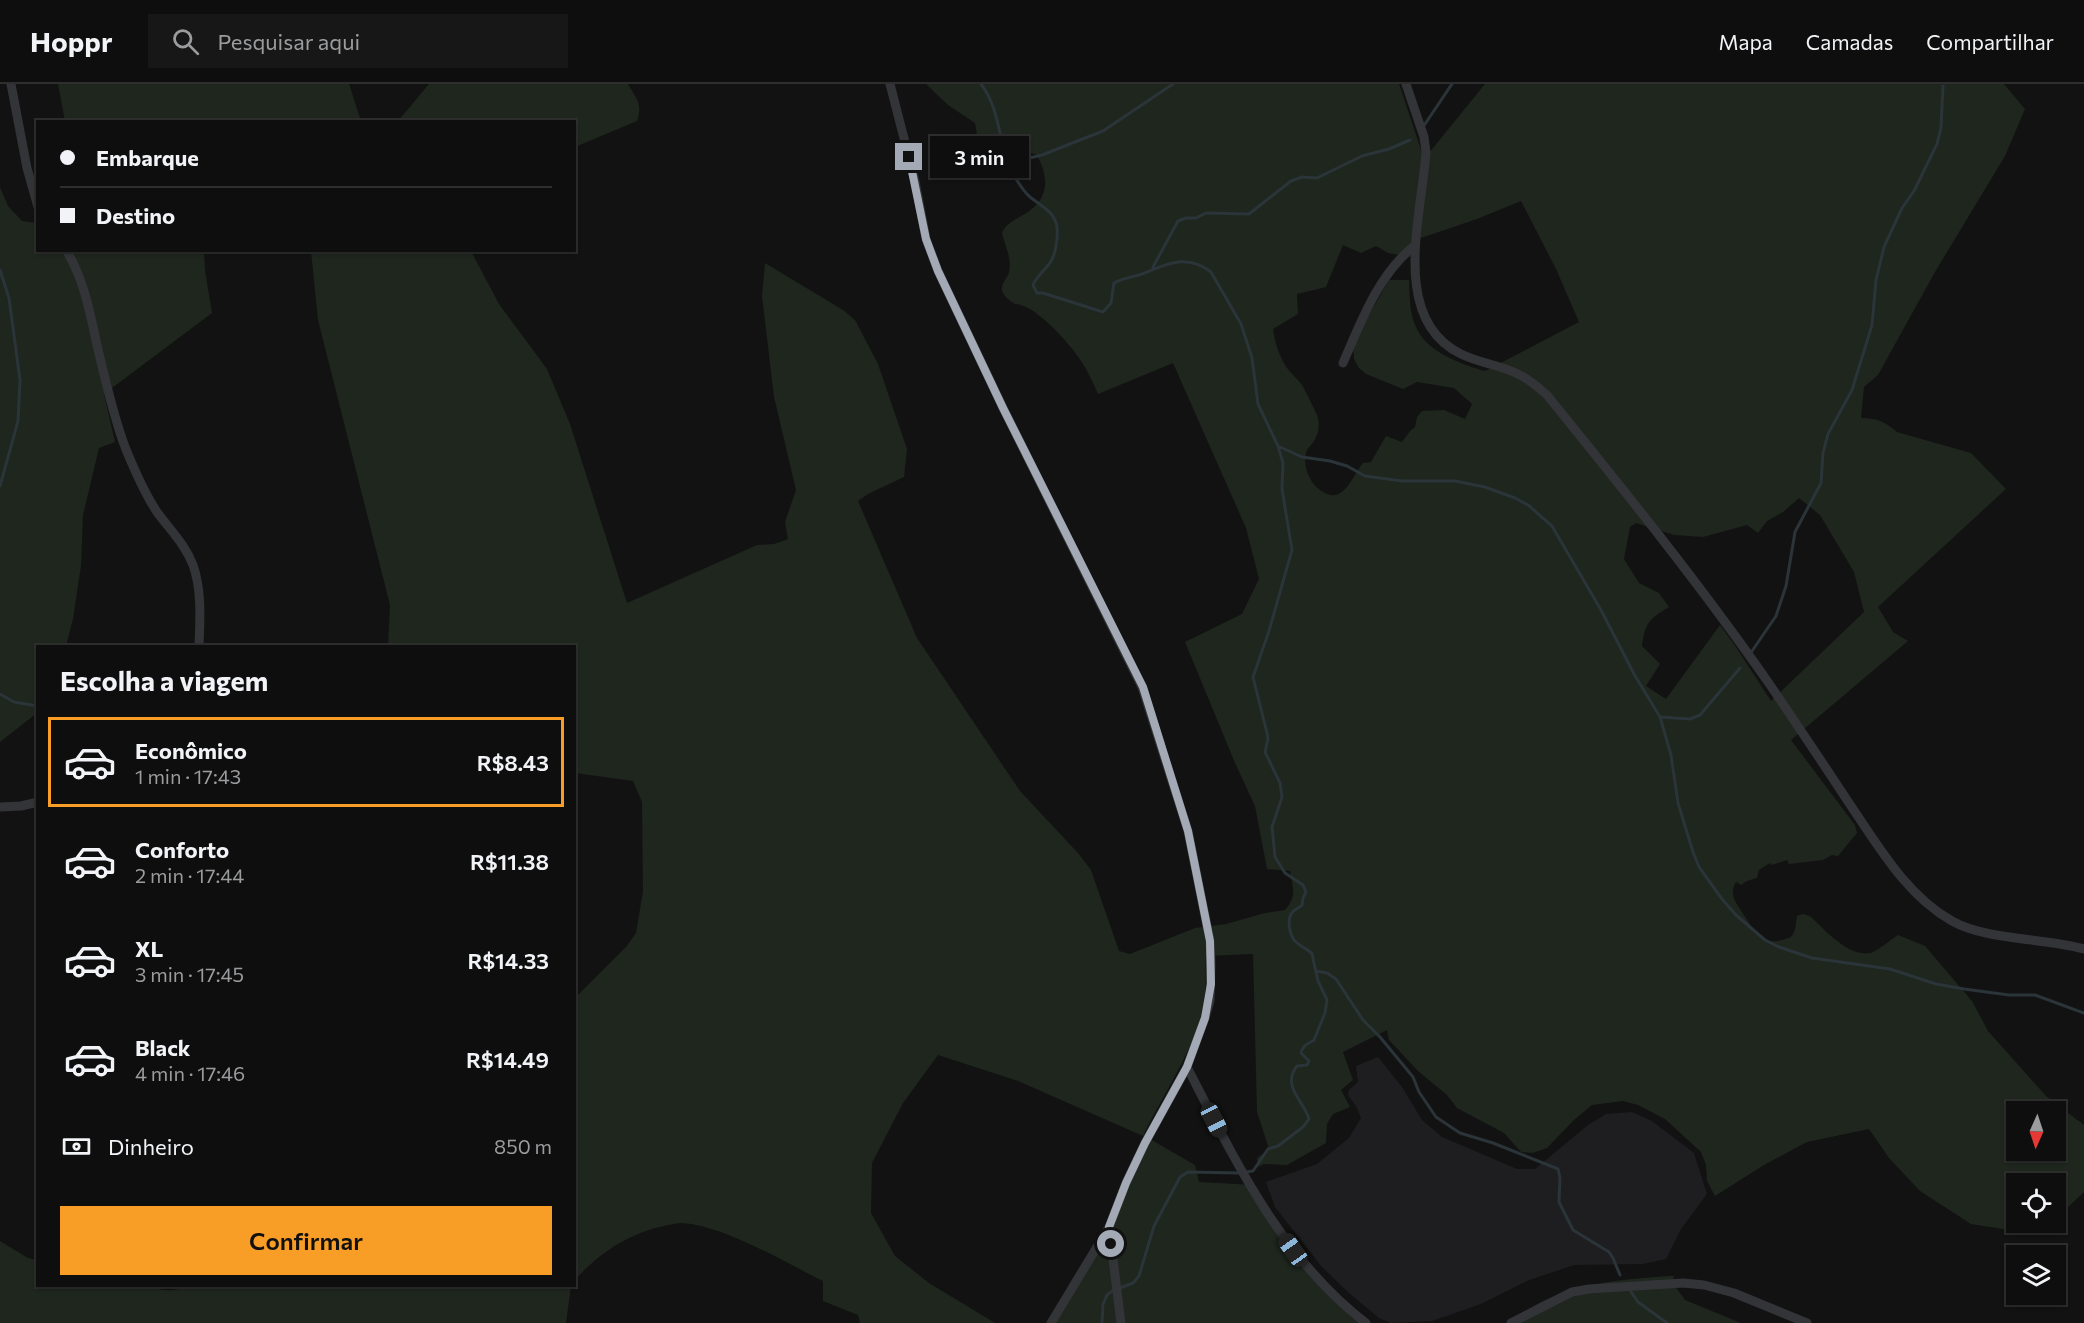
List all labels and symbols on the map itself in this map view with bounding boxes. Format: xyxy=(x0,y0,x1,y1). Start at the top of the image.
callout: 3 min xyxy=(930,136,1029,178)
route end xyxy=(895,143,922,170)
car xyxy=(1198,1100,1230,1140)
north arrow xyxy=(2006,1101,2066,1161)
route start xyxy=(1097,1230,1124,1257)
car xyxy=(1275,1230,1311,1270)

